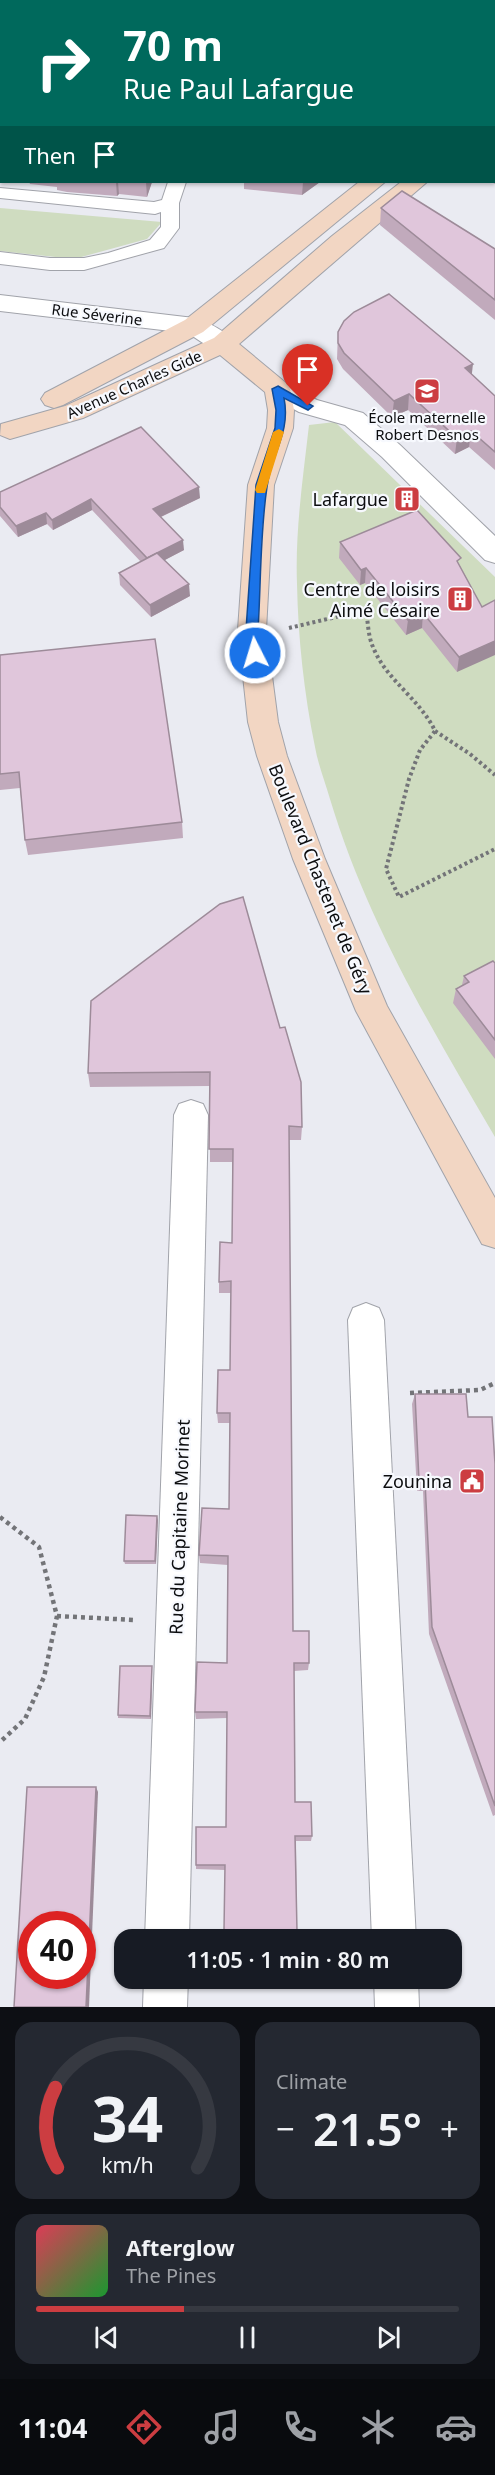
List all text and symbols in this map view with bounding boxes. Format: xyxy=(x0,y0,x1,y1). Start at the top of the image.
text: 70 m xyxy=(123,16,223,73)
icon: right xyxy=(24,24,102,102)
text: Rue Paul Lafargue xyxy=(123,70,354,107)
icon: arrive xyxy=(88,138,121,171)
text: Then xyxy=(24,140,76,170)
street label: Rue Séverine xyxy=(51,299,143,329)
pin xyxy=(282,344,333,406)
street label: Avenue Charles Gide xyxy=(63,345,205,423)
icon: arrive xyxy=(291,353,324,386)
school or university icon: École maternelle Robert Desnos xyxy=(412,376,442,406)
place label: École maternelle Robert Desnos xyxy=(368,407,486,444)
building icon: Lafargue xyxy=(392,484,422,514)
place label: Lafargue xyxy=(313,487,388,511)
place label: Centre de loisirs Aimé Césaire xyxy=(304,577,440,622)
building icon: Centre de loisirs Aimé Césaire xyxy=(445,584,475,614)
position arrow xyxy=(223,621,287,685)
street label: Boulevard Chastenet de Géry xyxy=(264,760,379,998)
street label: Rue du Capitaine Morinet xyxy=(163,1418,195,1635)
public building icon: Zounina xyxy=(457,1466,487,1496)
place label: Zounina xyxy=(383,1469,452,1493)
speed limit sign: 40 xyxy=(18,1911,96,1989)
text: 11:05 · 1 min · 80 m xyxy=(186,1944,390,1974)
text: Climate xyxy=(276,2068,347,2095)
text: 34 xyxy=(92,2075,163,2160)
text: 21.5° xyxy=(313,2098,422,2159)
text: − xyxy=(276,2106,295,2151)
text: + xyxy=(440,2106,459,2151)
text: km/h xyxy=(101,2150,154,2179)
text: Afterglow xyxy=(126,2232,235,2262)
text: The Pines xyxy=(126,2262,216,2289)
icon: previous xyxy=(90,2321,123,2354)
icon: pause xyxy=(231,2321,264,2354)
icon: next xyxy=(372,2321,405,2354)
icon: directions xyxy=(123,2406,165,2448)
icon: music xyxy=(201,2406,243,2448)
icon: phone xyxy=(279,2406,321,2448)
icon: climate xyxy=(357,2406,399,2448)
icon: car xyxy=(435,2406,477,2448)
text: 11:04 xyxy=(18,2409,87,2446)

